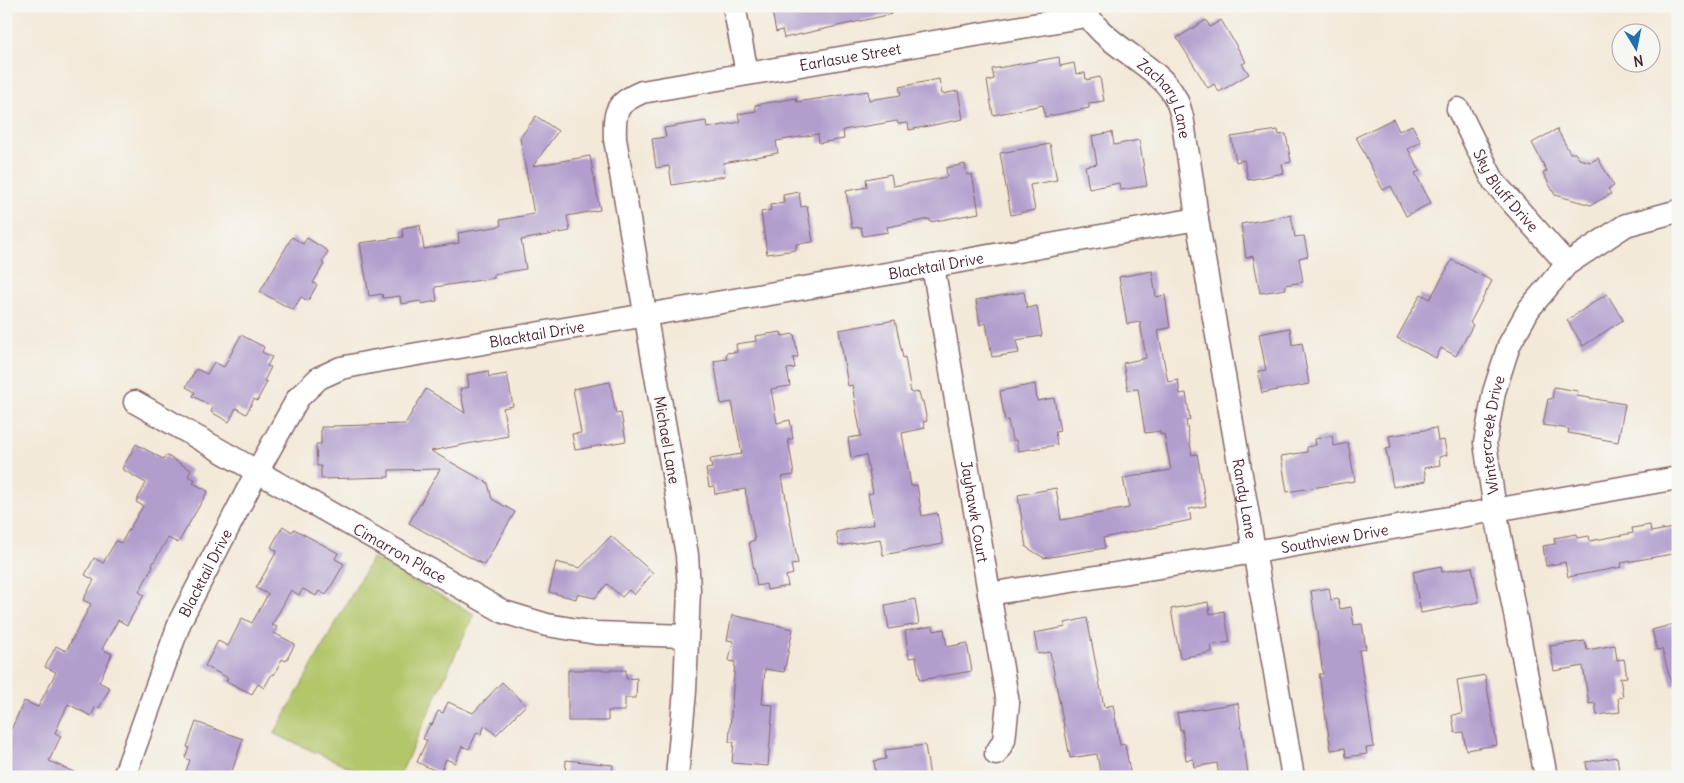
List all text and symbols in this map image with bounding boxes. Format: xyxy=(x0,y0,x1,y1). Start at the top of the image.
north arrow xyxy=(1612,22,1662,72)
street label: Earlasue Street xyxy=(798,38,902,74)
text: N xyxy=(1632,51,1645,71)
street label: Zachary Lane xyxy=(1134,54,1195,139)
street label: Sky Bluff Drive xyxy=(1470,146,1543,235)
street label: Blacktail Drive xyxy=(887,248,985,283)
street label: Blacktail Drive xyxy=(488,316,586,351)
street label: Wintercreek Drive xyxy=(1476,373,1508,496)
street label: Michael Lane xyxy=(650,395,684,485)
street label: Randy Lane xyxy=(1229,457,1261,540)
street label: Jayhawk Court xyxy=(957,459,993,564)
street label: Cimarron Place xyxy=(350,519,450,587)
street label: Southview Drive xyxy=(1279,519,1390,557)
street label: Blacktail Drive xyxy=(174,526,235,620)

